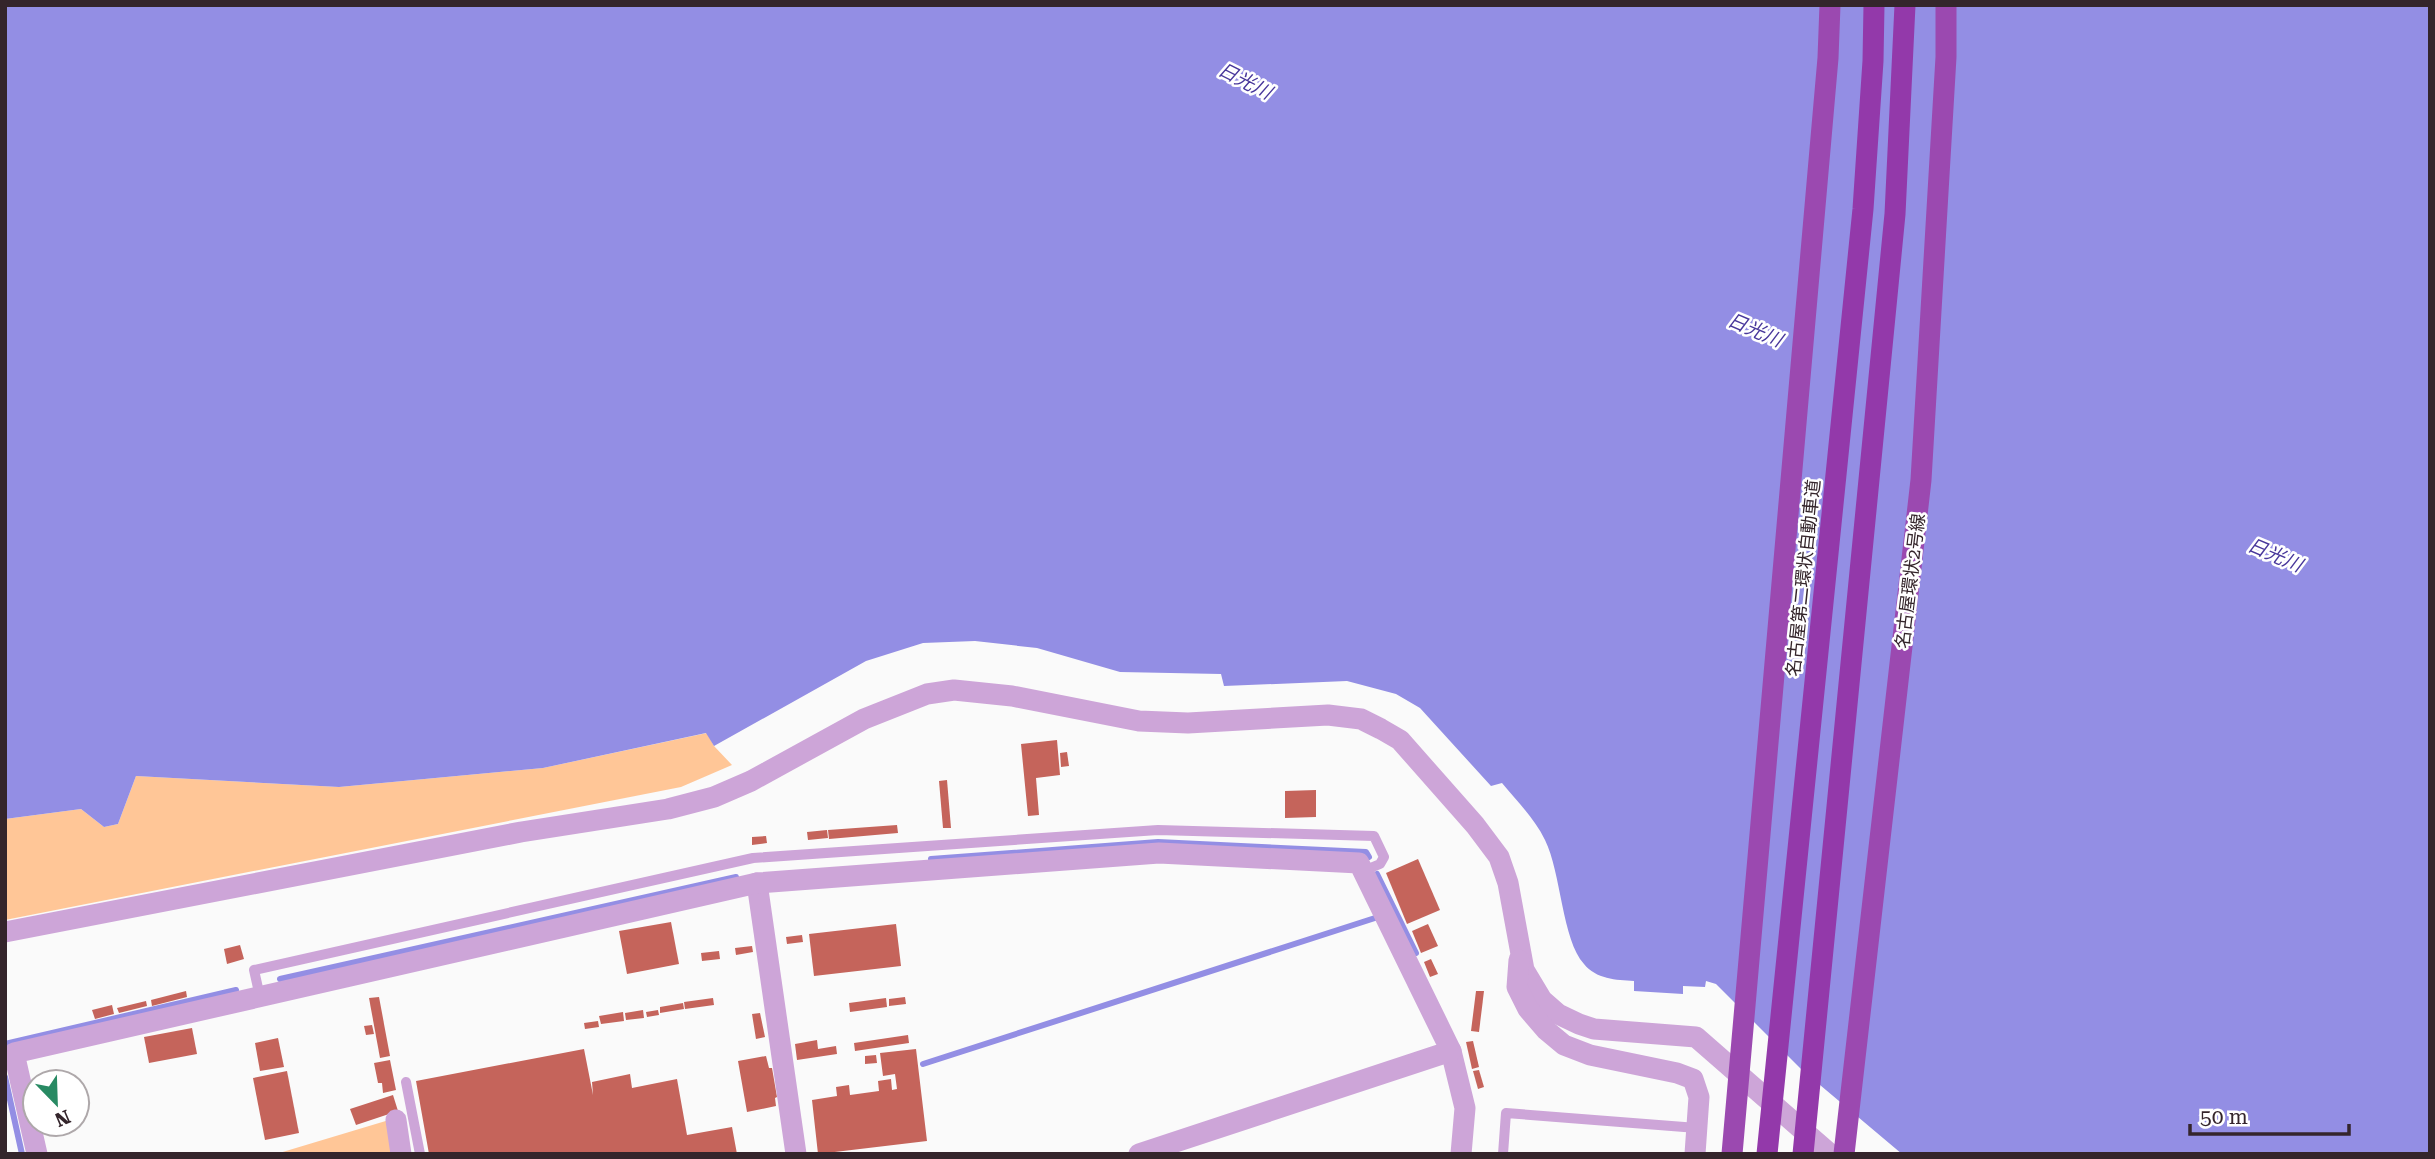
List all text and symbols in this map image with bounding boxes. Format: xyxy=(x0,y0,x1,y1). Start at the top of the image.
water label: 日光川 xyxy=(1214,58,1277,105)
water label: 日光川 xyxy=(1724,308,1788,353)
street label: 名古屋第二環状自動車道 xyxy=(1782,478,1824,678)
street label: 名古屋環状2号線 xyxy=(1891,512,1929,650)
water label: 日光川 xyxy=(2244,533,2308,578)
north arrow xyxy=(21,1068,91,1138)
scale bar xyxy=(2190,1092,2349,1136)
text: N xyxy=(51,1105,74,1132)
text: 50 m xyxy=(2200,1105,2248,1129)

